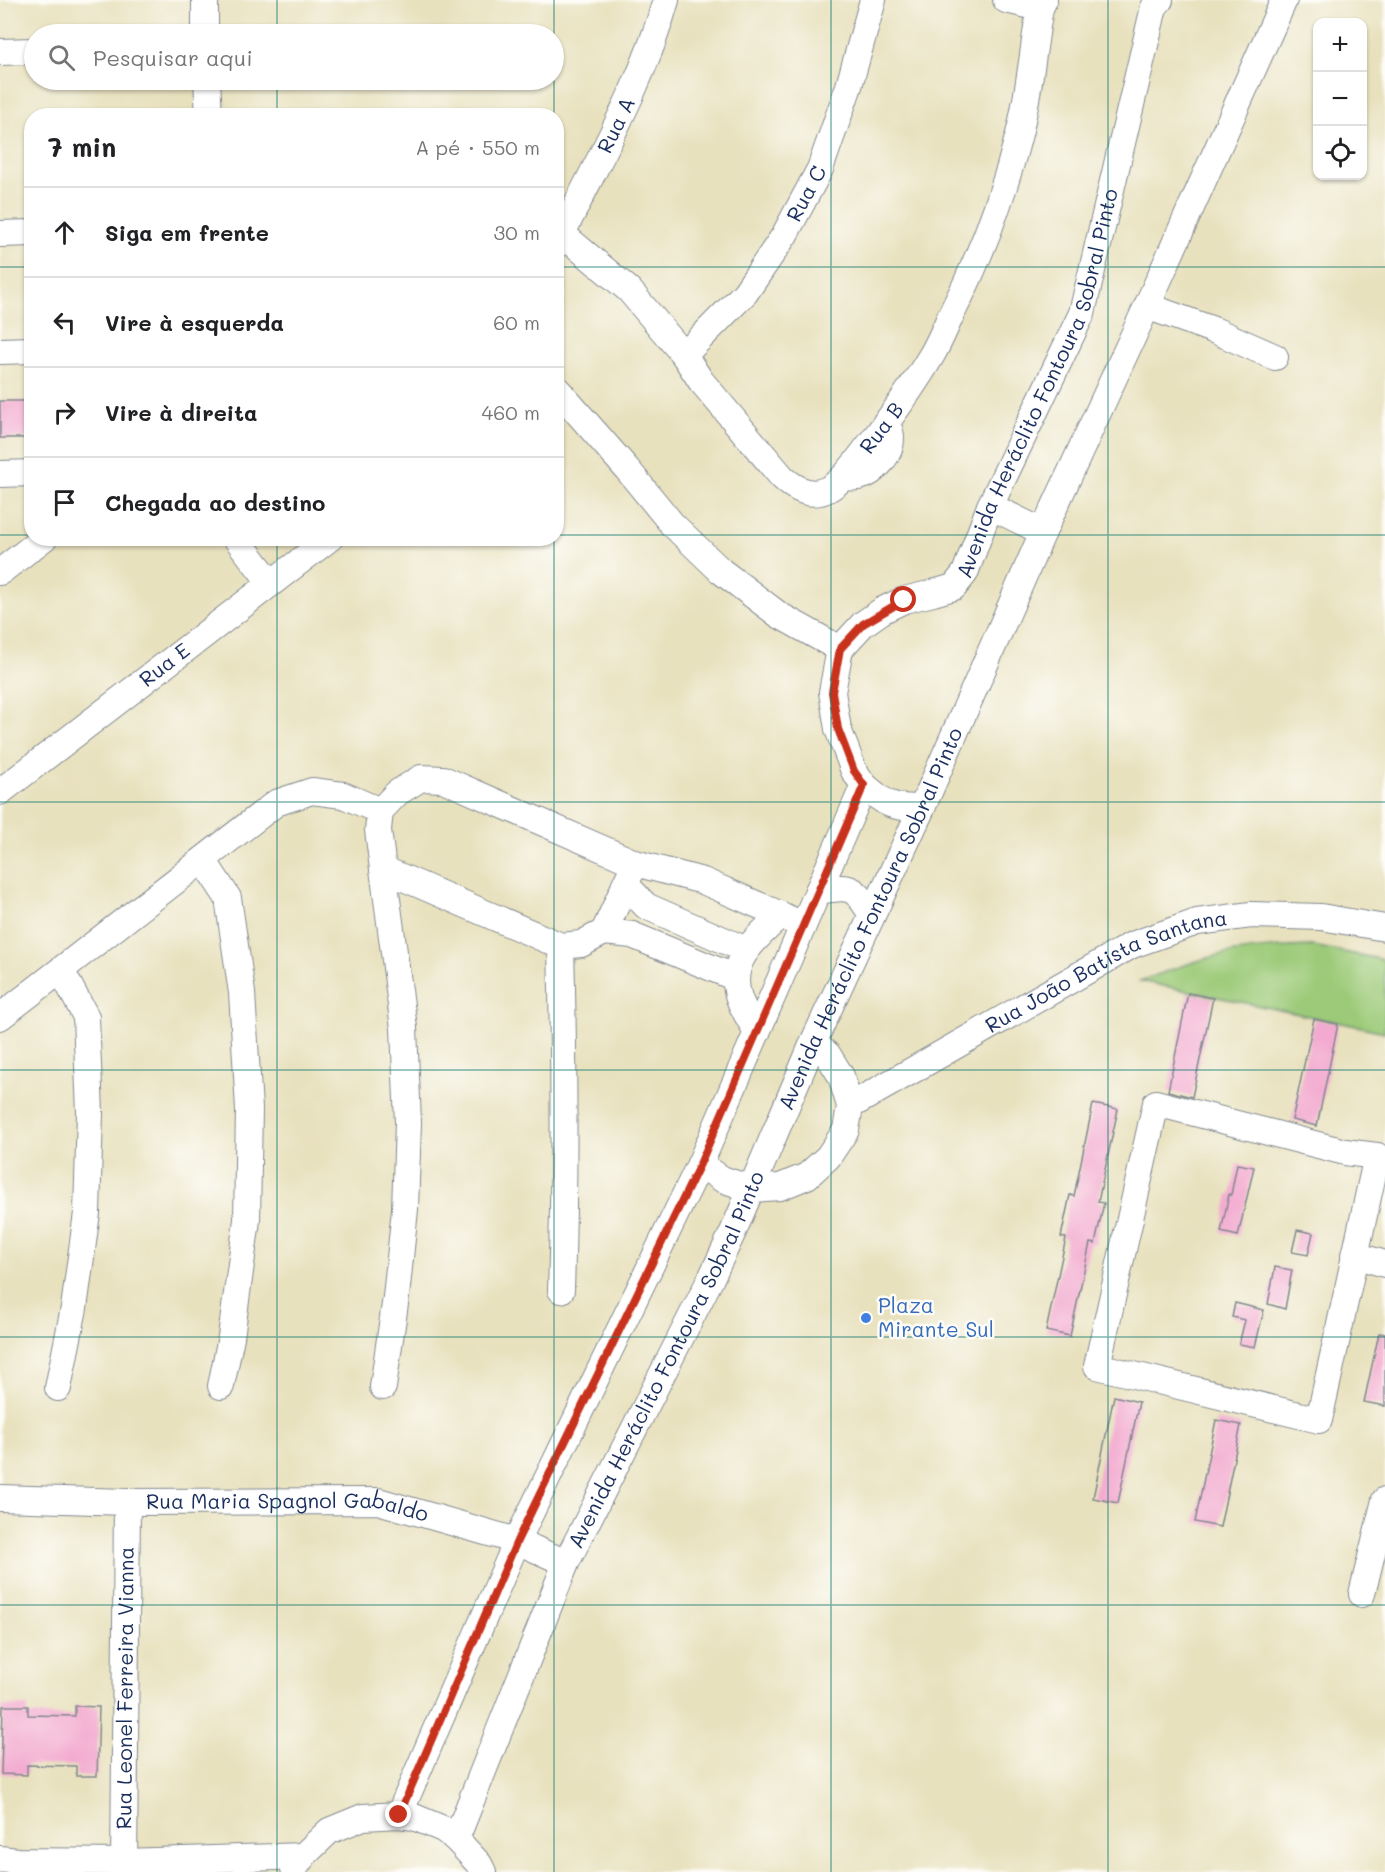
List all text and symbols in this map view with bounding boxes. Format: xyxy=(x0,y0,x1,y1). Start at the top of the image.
map controls xyxy=(1313,18,1367,180)
button: + xyxy=(1313,18,1367,72)
search box xyxy=(24,24,564,90)
icon: search xyxy=(45,41,78,74)
text: Pesquisar aqui xyxy=(93,43,253,72)
button: − xyxy=(1313,72,1367,126)
street label: Rua A xyxy=(590,92,640,157)
button: locate xyxy=(1313,126,1367,180)
text: 7 min xyxy=(48,130,116,164)
text: A pé · 550 m xyxy=(416,134,540,160)
street label: Rua C xyxy=(779,160,831,226)
street label: Avenida Heráclito Fontoura Sobral Pinto xyxy=(949,185,1123,581)
icon: ahead xyxy=(48,216,81,249)
text: Siga em frente xyxy=(105,218,269,247)
text: 30 m xyxy=(494,219,540,245)
icon: left xyxy=(48,306,81,339)
text: Vire à esquerda xyxy=(105,308,284,337)
text: 60 m xyxy=(493,309,540,335)
icon: right xyxy=(48,396,81,429)
street label: Rua B xyxy=(853,396,909,459)
text: Vire à direita xyxy=(105,398,258,427)
text: 460 m xyxy=(482,399,540,425)
icon: arrive xyxy=(48,486,81,519)
text: Chegada ao destino xyxy=(105,488,325,517)
route start xyxy=(890,586,916,612)
street label: Rua E xyxy=(133,636,195,692)
street label: Avenida Heráclito Fontoura Sobral Pinto xyxy=(771,723,968,1114)
street label: Rua João Batista Santana xyxy=(980,903,1229,1038)
street label: Avenida Heráclito Fontoura Sobral Pinto xyxy=(561,1166,769,1552)
place label: Plaza Mirante Sul xyxy=(878,1291,994,1342)
marker: Plaza Mirante Sul xyxy=(859,1311,873,1325)
street label: Rua Maria Spagnol Gabaldo xyxy=(146,1485,432,1527)
street label: Rua Leonel Ferreira Vianna xyxy=(109,1546,139,1830)
route end xyxy=(385,1801,411,1827)

